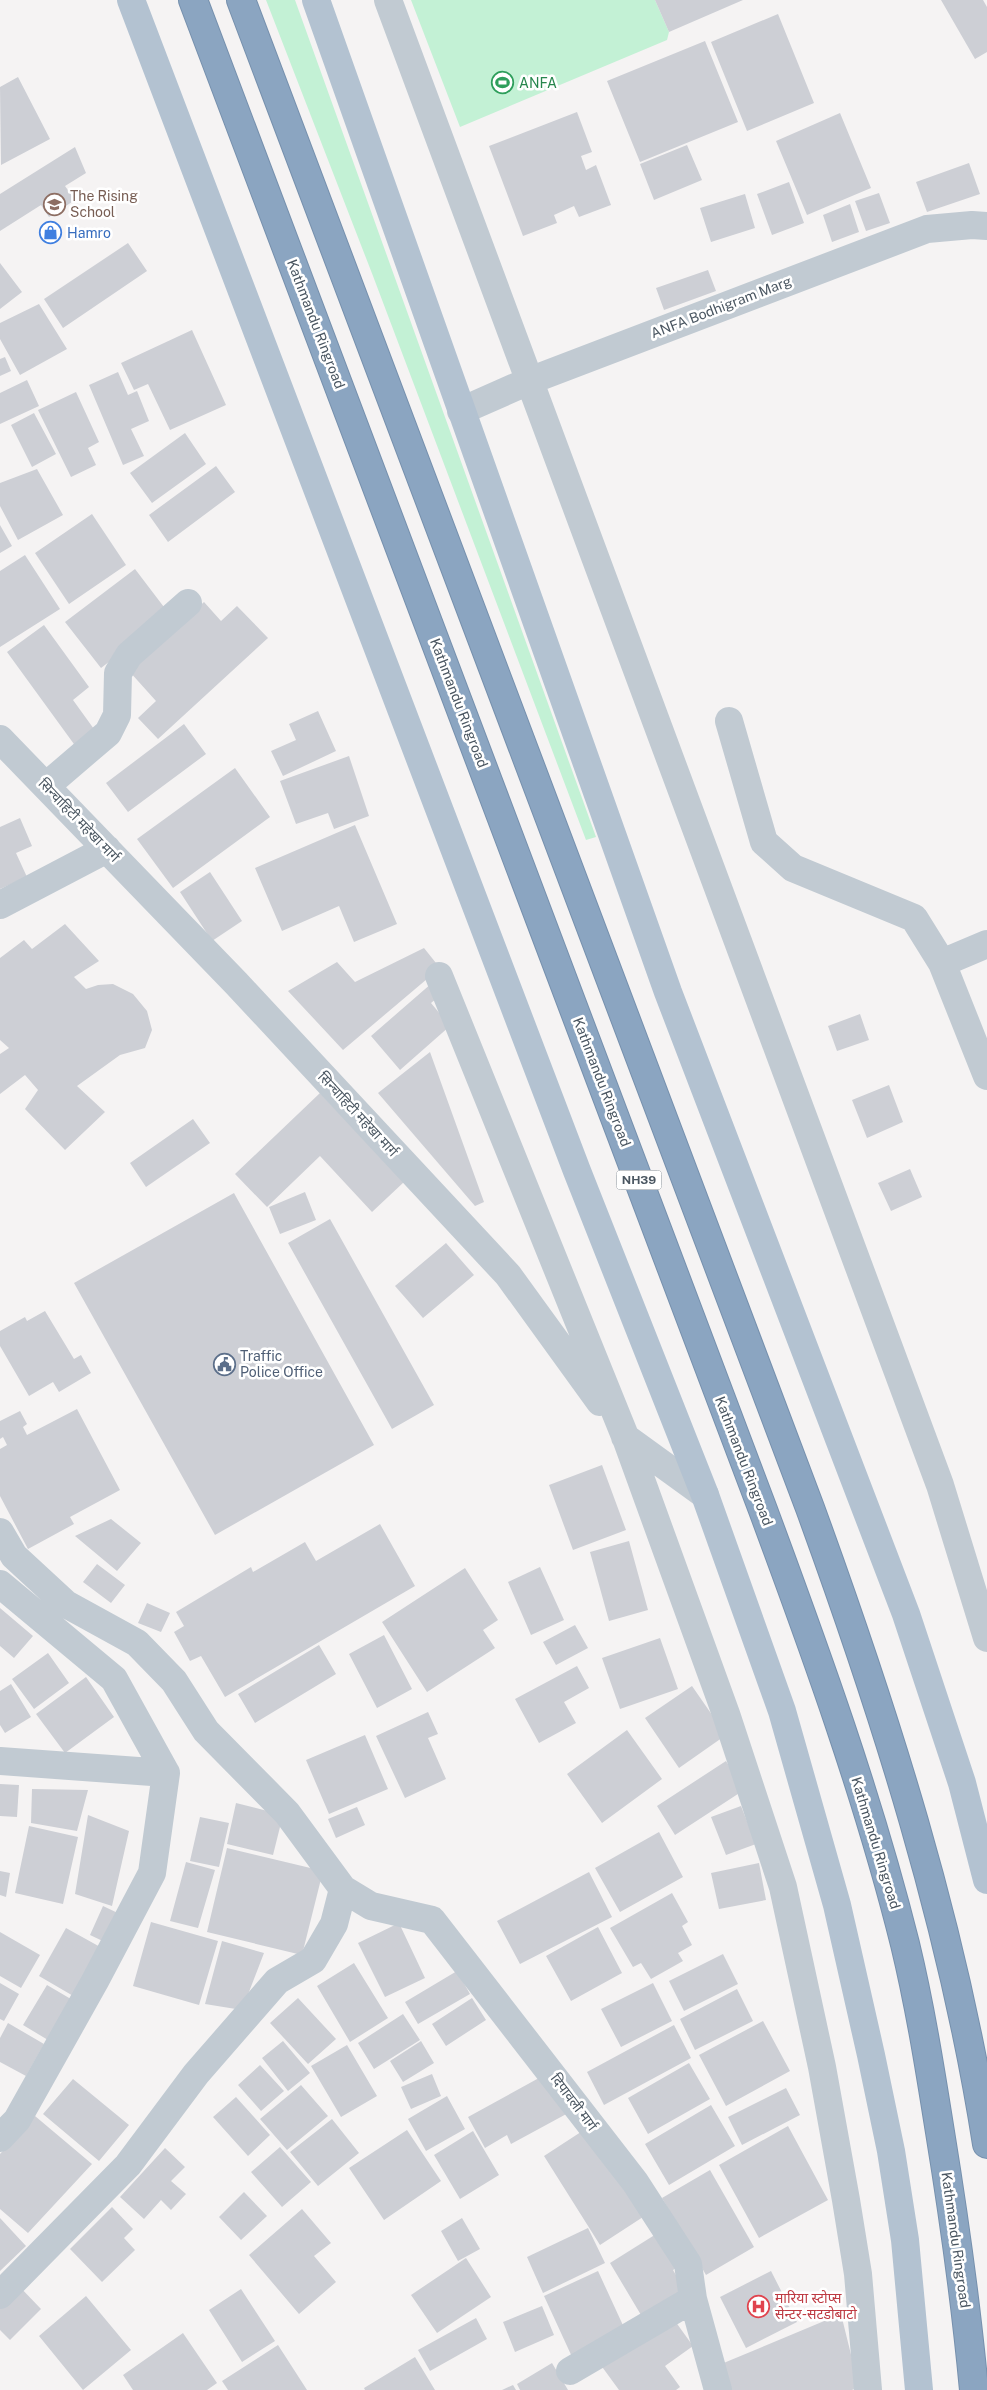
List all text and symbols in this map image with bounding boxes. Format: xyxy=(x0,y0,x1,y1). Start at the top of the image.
sports icon: ANFA xyxy=(491,71,515,95)
place label: ANFA xyxy=(519,75,557,91)
place label: The Rising School xyxy=(70,188,138,220)
school or university icon: The Rising School xyxy=(42,192,66,216)
shop icon: Hamro xyxy=(39,221,63,245)
place label: Hamro xyxy=(67,225,111,241)
street label: Kathmandu Ringroad xyxy=(284,257,348,391)
street label: ANFA Bodhigram Marg xyxy=(648,273,794,341)
street label: Kathmandu Ringroad xyxy=(427,636,491,770)
street label: सिन्चाहिटी महेखा मार्ग xyxy=(35,774,124,866)
street label: Kathmandu Ringroad xyxy=(570,1015,634,1149)
street label: सिन्चाहिटी महेखा मार्ग xyxy=(315,1068,403,1160)
road number: NH39 xyxy=(616,1170,662,1190)
place label: Traffic Police Office xyxy=(240,1348,323,1380)
public building icon: Traffic Police Office xyxy=(212,1352,236,1376)
street label: Kathmandu Ringroad xyxy=(712,1394,776,1528)
street label: Kathmandu Ringroad xyxy=(848,1775,904,1911)
street label: दिपावली मार्ग xyxy=(548,2070,601,2134)
street label: Kathmandu Ringroad xyxy=(939,2171,973,2309)
place label: मारिया स्टोप्स सेन्टर-सटडोबाटो xyxy=(775,2290,857,2322)
hospital icon: मारिया स्टोप्स सेन्टर-सटडोबाटो xyxy=(747,2294,771,2318)

